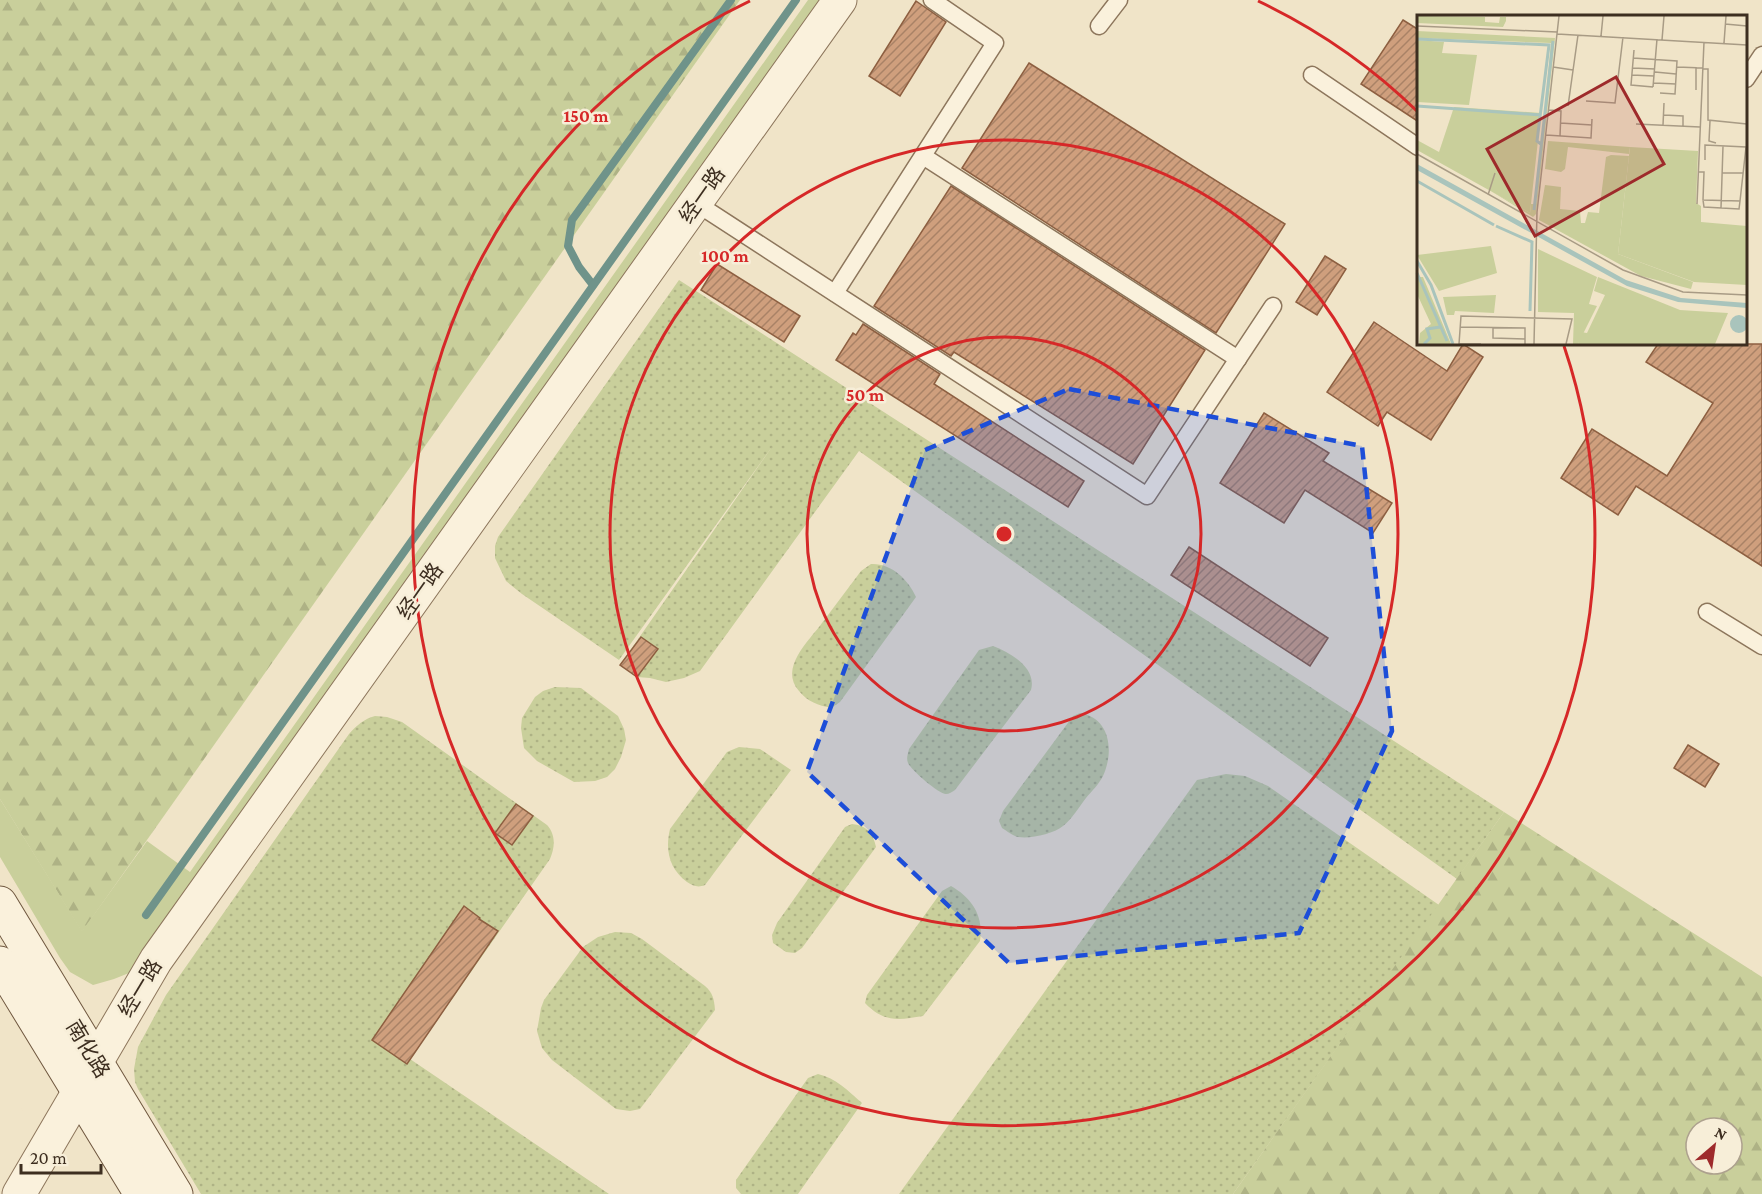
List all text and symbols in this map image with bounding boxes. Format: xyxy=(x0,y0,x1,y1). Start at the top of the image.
inset map xyxy=(1417,15,1747,345)
text: 150 m xyxy=(563,106,609,126)
street label: 经一路 xyxy=(674,162,730,228)
text: 100 m xyxy=(701,246,749,266)
text: 50 m xyxy=(846,385,885,405)
centre of rings xyxy=(994,524,1014,544)
street label: 经一路 xyxy=(392,558,448,624)
street label: 经一路 xyxy=(113,955,167,1021)
street label: 南化路 xyxy=(61,1016,115,1082)
north arrow xyxy=(1684,1116,1744,1176)
text: N xyxy=(1712,1123,1730,1143)
scale bar xyxy=(21,1137,100,1175)
text: 20 m xyxy=(30,1148,67,1168)

